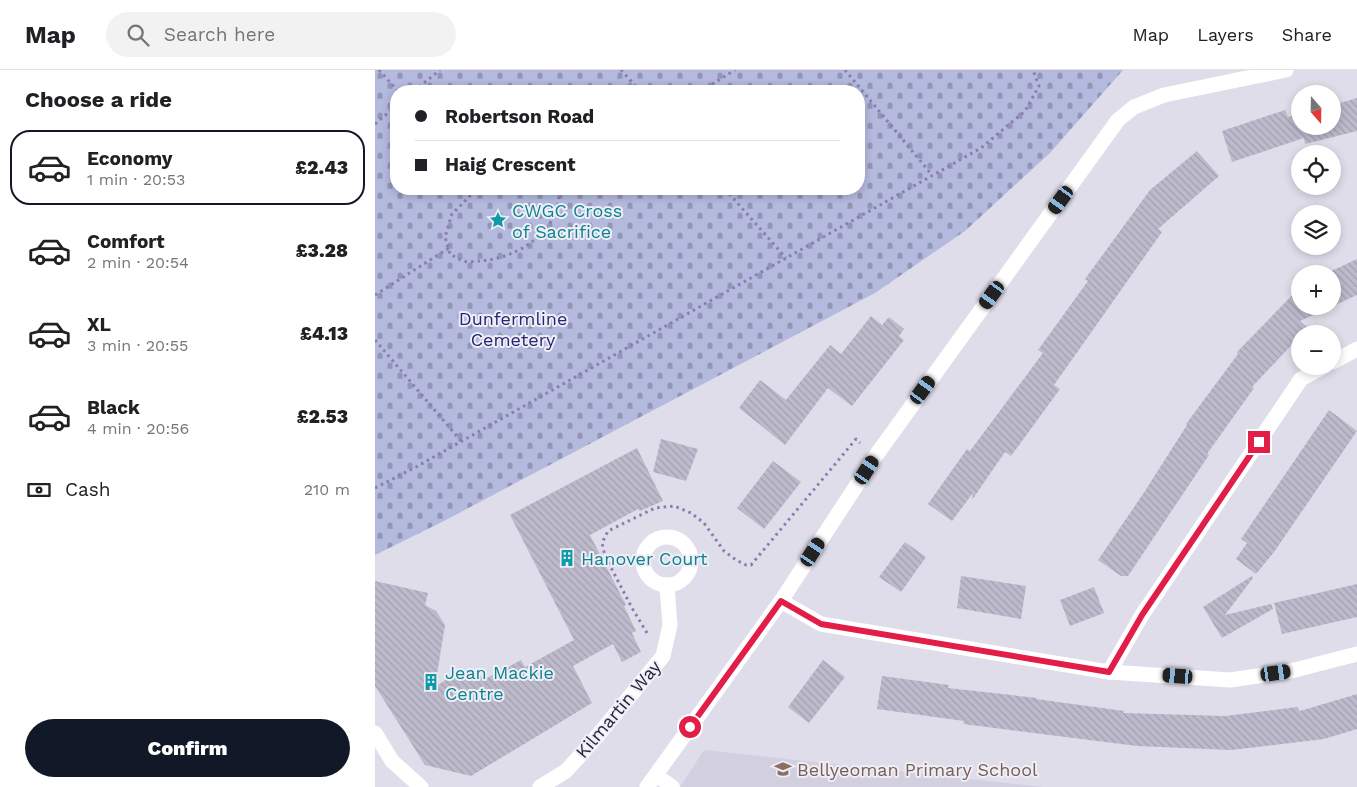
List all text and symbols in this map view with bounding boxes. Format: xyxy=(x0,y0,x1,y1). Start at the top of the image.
search box xyxy=(106,12,456,57)
text: Map xyxy=(25,21,76,49)
icon: search xyxy=(124,21,152,49)
text: Search here xyxy=(164,23,275,46)
text: Map xyxy=(1132,24,1169,45)
text: Layers xyxy=(1197,24,1254,45)
text: Share xyxy=(1282,24,1332,45)
north arrow xyxy=(1291,85,1341,135)
map controls xyxy=(1291,85,1341,375)
text: Choose a ride xyxy=(25,87,172,112)
text: Robertson Road xyxy=(445,105,594,128)
icon: car xyxy=(27,145,72,190)
button: locate xyxy=(1291,145,1341,195)
text: Economy xyxy=(87,147,172,170)
text: Haig Crescent xyxy=(445,153,576,176)
text: £2.43 xyxy=(295,156,348,179)
text: 1 min · 20:53 xyxy=(87,170,185,189)
car xyxy=(1046,183,1075,217)
place label: CWGC Cross of Sacrifice xyxy=(512,200,622,242)
button: layers xyxy=(1291,205,1341,255)
place icon: CWGC Cross of Sacrifice xyxy=(488,210,508,230)
icon: car xyxy=(27,228,72,273)
text: Comfort xyxy=(87,230,165,253)
text: £3.28 xyxy=(296,239,348,262)
text: 2 min · 20:54 xyxy=(87,253,189,272)
button: + xyxy=(1291,265,1341,315)
car xyxy=(977,278,1006,312)
park label: Dunfermline Cemetery xyxy=(459,308,567,350)
icon: car xyxy=(27,311,72,356)
text: XL xyxy=(87,313,111,336)
text: £4.13 xyxy=(300,322,348,345)
button: − xyxy=(1291,325,1341,375)
text: 3 min · 20:55 xyxy=(87,336,188,355)
car xyxy=(908,373,937,407)
icon: car xyxy=(27,394,72,439)
text: Black xyxy=(87,396,140,419)
text: £2.53 xyxy=(297,405,348,428)
text: 4 min · 20:56 xyxy=(87,419,189,438)
route end xyxy=(1248,431,1270,453)
car xyxy=(852,453,881,487)
icon: cash xyxy=(25,476,53,504)
text: Cash xyxy=(65,478,111,501)
text: 210 m xyxy=(304,480,350,499)
car xyxy=(798,535,827,569)
building icon: Hanover Court xyxy=(557,548,577,568)
place label: Hanover Court xyxy=(581,548,708,569)
street label: Kilmartin Way xyxy=(571,655,665,762)
place label: Jean Mackie Centre xyxy=(445,662,554,704)
car xyxy=(1260,663,1291,683)
car xyxy=(1162,667,1193,685)
building icon: Jean Mackie Centre xyxy=(421,672,441,692)
route start xyxy=(679,716,701,738)
button: Confirm xyxy=(25,719,350,777)
school or university icon: Bellyeoman Primary School xyxy=(773,759,793,779)
place label: Bellyeoman Primary School xyxy=(797,759,1038,780)

